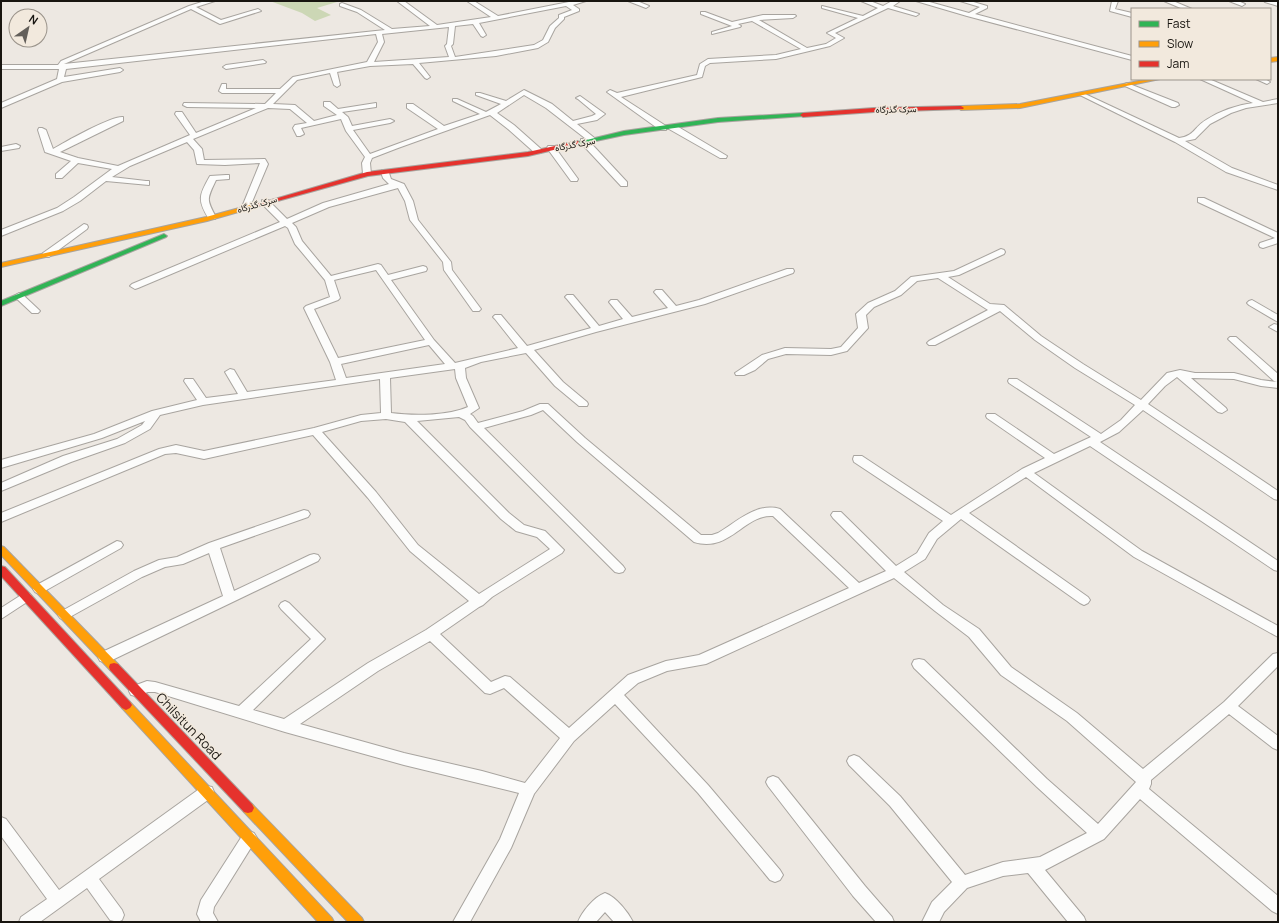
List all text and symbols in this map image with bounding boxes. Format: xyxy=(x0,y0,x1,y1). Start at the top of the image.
north arrow xyxy=(8,8,48,48)
legend xyxy=(1131,8,1271,80)
text: N xyxy=(26,11,41,28)
text: Fast xyxy=(1167,15,1191,32)
text: Slow xyxy=(1167,35,1193,52)
text: Jam xyxy=(1167,55,1189,72)
street label: سرک گذرگاه xyxy=(875,102,917,116)
street label: سرک گذرگاه xyxy=(554,134,596,154)
street label: سرک گذرگاه xyxy=(236,192,278,216)
street label: Chilsitun Road xyxy=(152,688,226,764)

